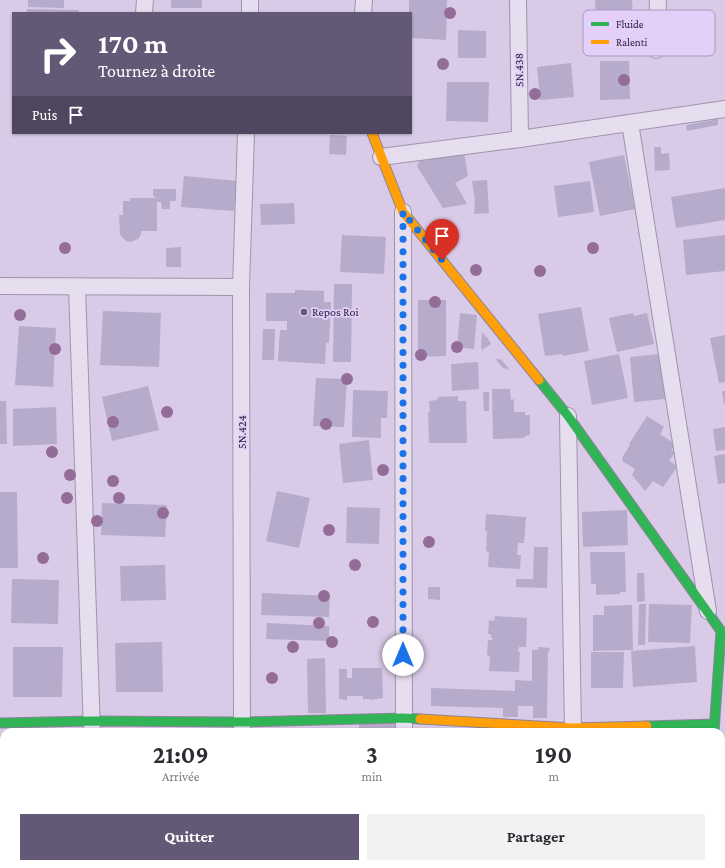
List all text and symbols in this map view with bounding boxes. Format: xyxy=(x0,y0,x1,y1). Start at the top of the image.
legend xyxy=(583,10,715,56)
text: Fluide xyxy=(616,18,644,30)
icon: right xyxy=(32,28,84,80)
text: 170 m xyxy=(98,28,168,59)
text: Ralenti xyxy=(616,36,647,48)
street label: 5N.438 xyxy=(512,53,526,87)
text: Tournez à droite xyxy=(98,61,215,81)
icon: arrive xyxy=(65,104,87,126)
text: Puis xyxy=(32,107,57,123)
pin xyxy=(425,219,459,260)
icon: arrive xyxy=(431,225,453,247)
place label: Repos Roi xyxy=(312,305,359,319)
marker: Repos Roi xyxy=(299,307,309,317)
street label: 5N.424 xyxy=(235,415,249,449)
position arrow xyxy=(382,634,424,676)
text: 21:09 xyxy=(153,741,209,768)
text: 3 xyxy=(366,741,378,768)
text: 190 xyxy=(535,741,572,768)
text: Arrivée xyxy=(162,769,199,784)
text: min xyxy=(362,769,382,784)
text: m xyxy=(548,769,559,784)
button: Quitter xyxy=(20,814,359,860)
button: Partager xyxy=(367,814,705,860)

